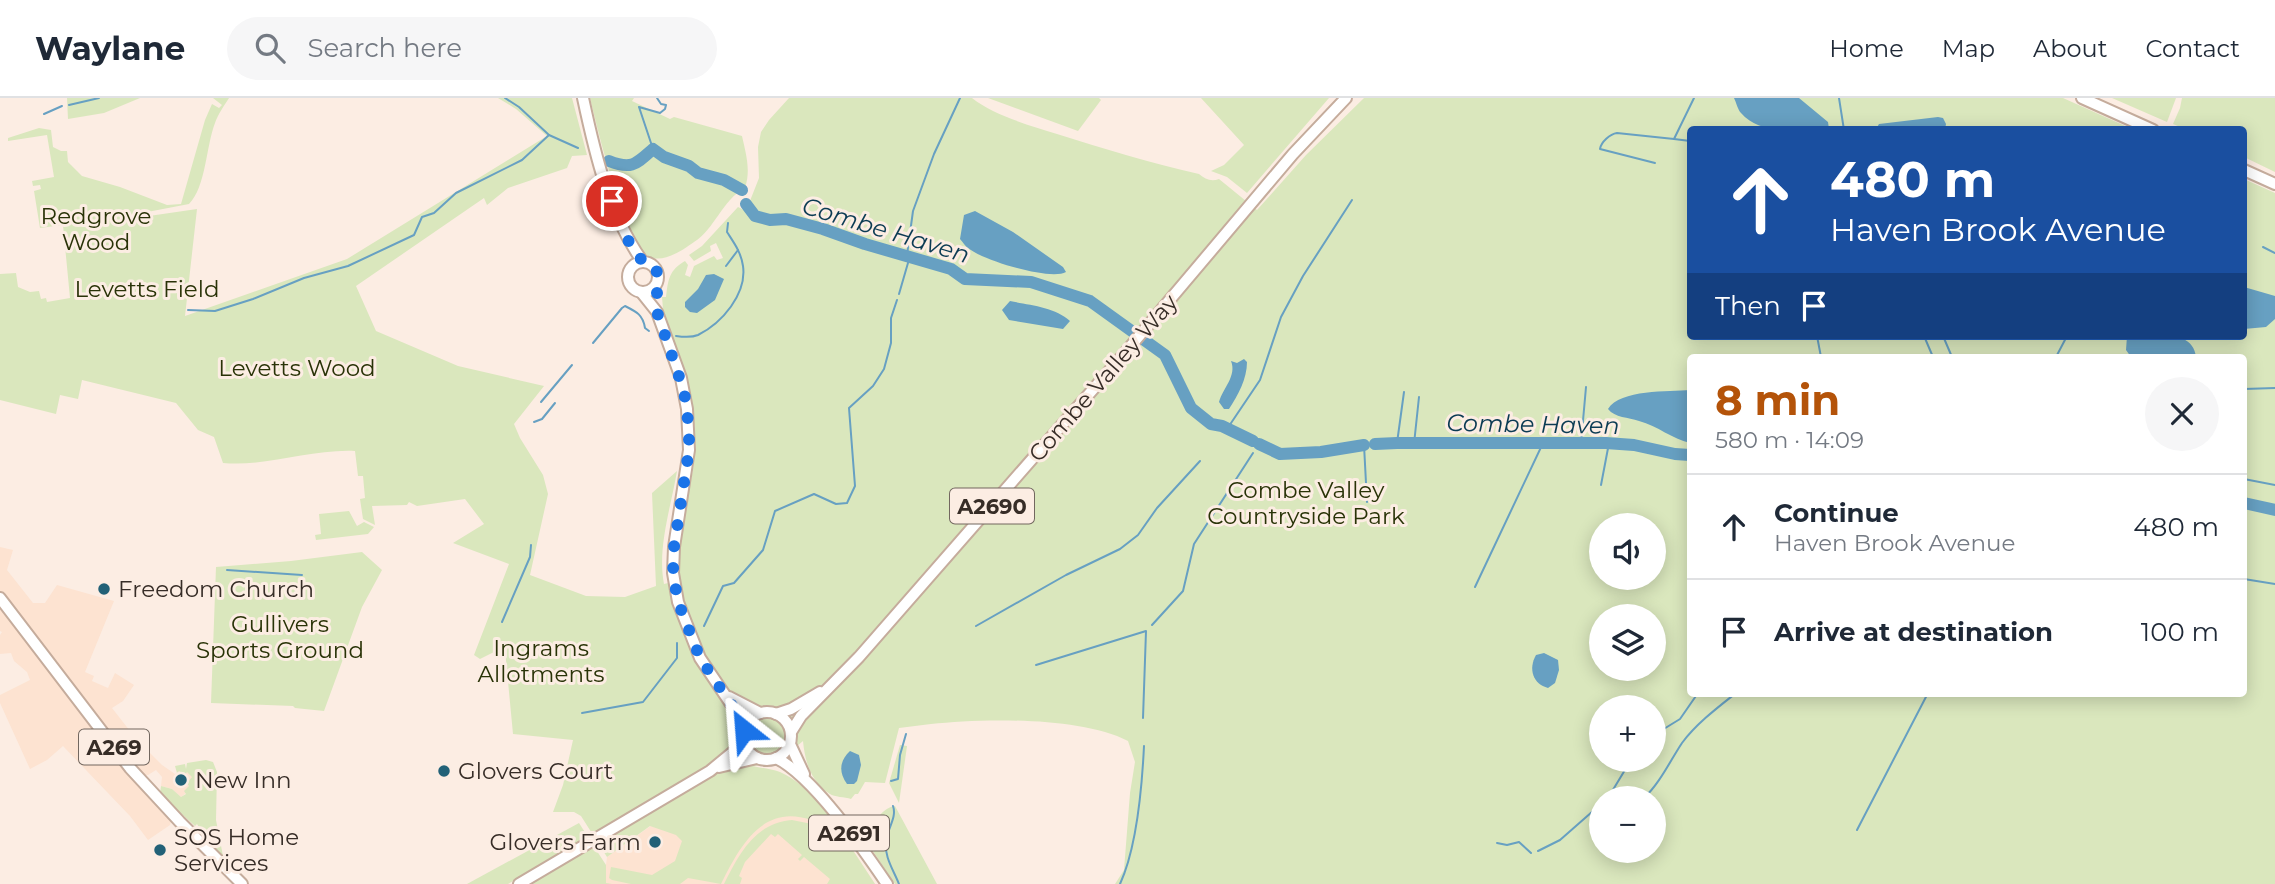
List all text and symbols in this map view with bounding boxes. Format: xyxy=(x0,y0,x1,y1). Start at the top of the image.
search box xyxy=(227,17,717,80)
text: Waylane xyxy=(35,28,185,68)
icon: search xyxy=(251,29,289,67)
text: Search here xyxy=(307,32,462,64)
text: Home xyxy=(1829,34,1904,63)
text: Map xyxy=(1942,34,1995,63)
text: About xyxy=(2033,34,2107,63)
text: Contact xyxy=(2145,34,2240,63)
text: 480 m xyxy=(1830,150,1995,209)
icon: ahead xyxy=(1715,154,1806,245)
pin xyxy=(582,171,642,231)
icon: arrive xyxy=(593,182,631,220)
water label: Combe Haven xyxy=(799,191,973,269)
park label: Redgrove Wood xyxy=(41,202,151,256)
text: Haven Brook Avenue xyxy=(1830,210,2166,249)
park label: Levetts Field xyxy=(74,275,220,303)
icon: arrive xyxy=(1795,287,1833,325)
street label: Combe Valley Way xyxy=(1023,288,1184,468)
text: Then xyxy=(1715,290,1781,322)
park label: Levetts Wood xyxy=(218,354,376,382)
text: 8 min xyxy=(1715,374,1840,426)
button: close xyxy=(2145,377,2219,451)
water label: Combe Haven xyxy=(1446,408,1620,440)
text: 580 m · 14:09 xyxy=(1715,426,1864,454)
park label: Combe Valley Countryside Park xyxy=(1207,476,1405,530)
road number: A2690 xyxy=(950,488,1034,524)
text: Continue xyxy=(1774,497,1899,529)
icon: ahead xyxy=(1715,508,1753,546)
text: 480 m xyxy=(2133,511,2219,543)
map controls xyxy=(1589,513,1666,863)
button: sound xyxy=(1589,513,1666,590)
text: Haven Brook Avenue xyxy=(1774,529,2015,557)
place label: Freedom Church xyxy=(118,575,314,603)
marker: Freedom Church xyxy=(96,581,112,597)
button: layers xyxy=(1589,604,1666,681)
park label: Gullivers Sports Ground xyxy=(196,610,364,664)
icon: arrive xyxy=(1715,613,1753,651)
text: Arrive at destination xyxy=(1774,616,2053,648)
text: 100 m xyxy=(2141,616,2219,648)
park label: Ingrams Allotments xyxy=(477,634,605,688)
position arrow xyxy=(707,693,781,767)
button: + xyxy=(1589,695,1666,772)
road number: A269 xyxy=(79,730,149,764)
place label: Glovers Court xyxy=(458,757,613,785)
marker: Glovers Court xyxy=(436,763,452,779)
place label: New Inn xyxy=(195,766,292,794)
marker: New Inn xyxy=(173,772,189,788)
button: − xyxy=(1589,786,1666,863)
road number: A2691 xyxy=(809,816,889,850)
place label: SOS Home Services xyxy=(174,823,299,877)
place label: Glovers Farm xyxy=(489,828,641,856)
marker: Glovers Farm xyxy=(647,834,663,850)
marker: SOS Home Services xyxy=(152,842,168,858)

